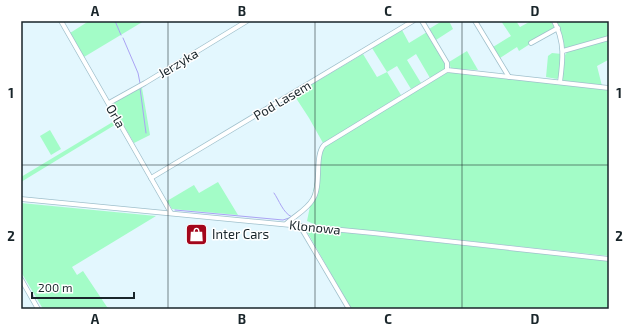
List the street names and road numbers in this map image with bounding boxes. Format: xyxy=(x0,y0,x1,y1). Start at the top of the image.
street label: Jerzyka xyxy=(155,45,201,81)
street label: Pod Lasem xyxy=(250,77,314,123)
street label: Orla xyxy=(103,101,129,131)
street label: Klonowa xyxy=(288,216,342,238)

